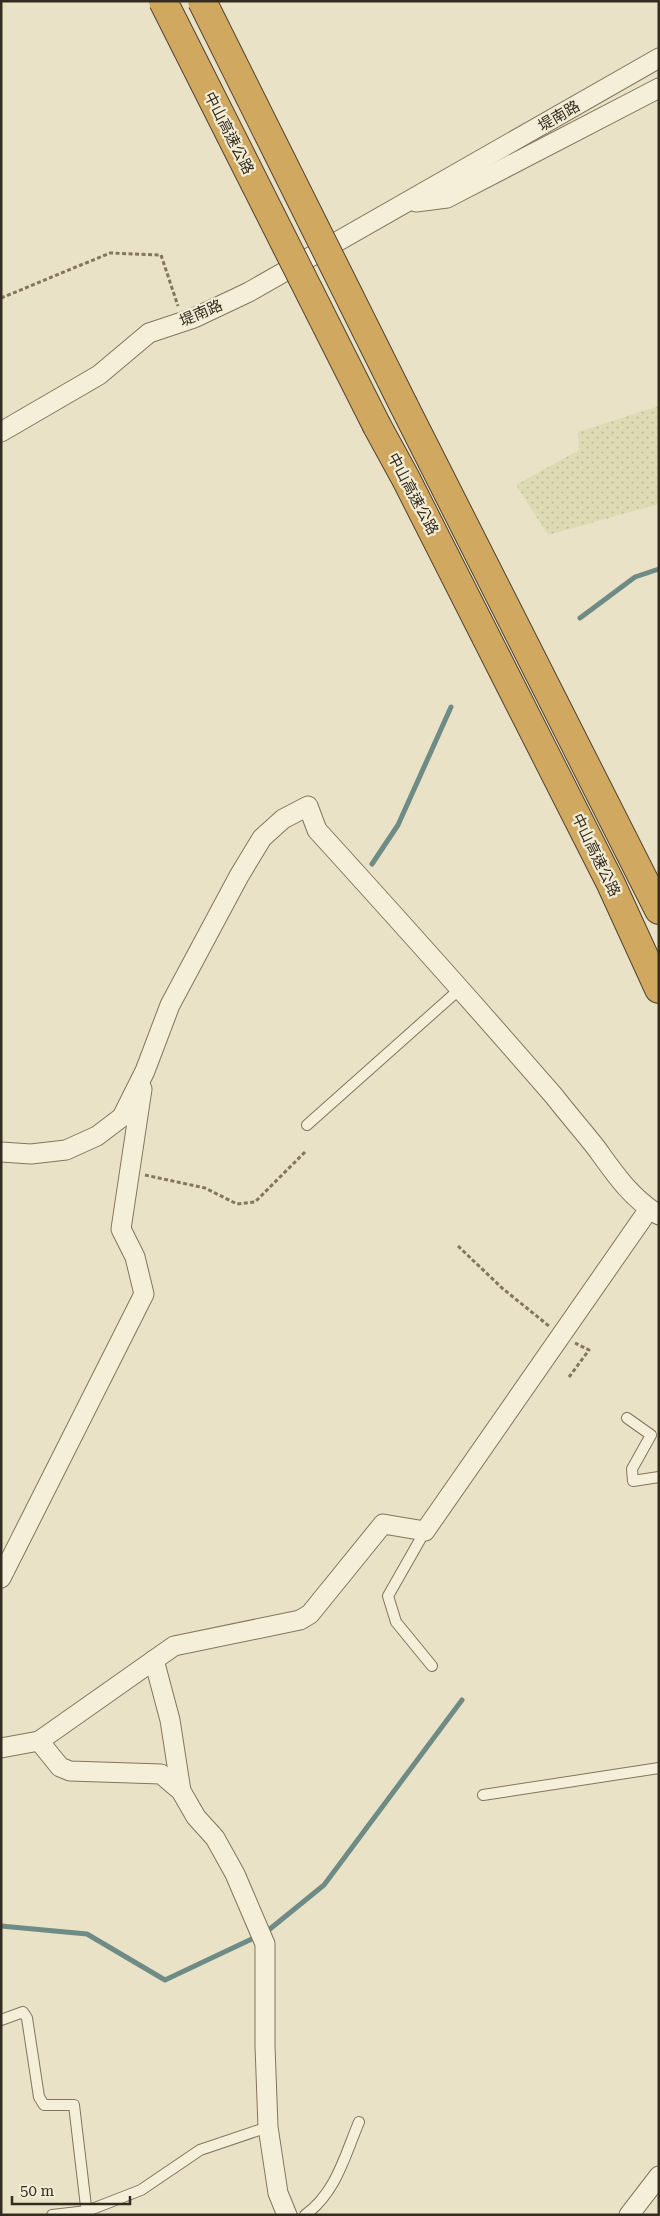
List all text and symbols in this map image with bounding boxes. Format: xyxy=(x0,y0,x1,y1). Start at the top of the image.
street label: 中山高速公路 xyxy=(201,89,257,177)
street label: 堤南路 xyxy=(535,97,583,135)
street label: 堤南路 xyxy=(177,296,225,330)
street label: 中山高速公路 xyxy=(384,450,442,538)
street label: 中山高速公路 xyxy=(568,811,624,899)
scale bar xyxy=(12,2174,130,2206)
text: 50 m xyxy=(20,2182,55,2200)

